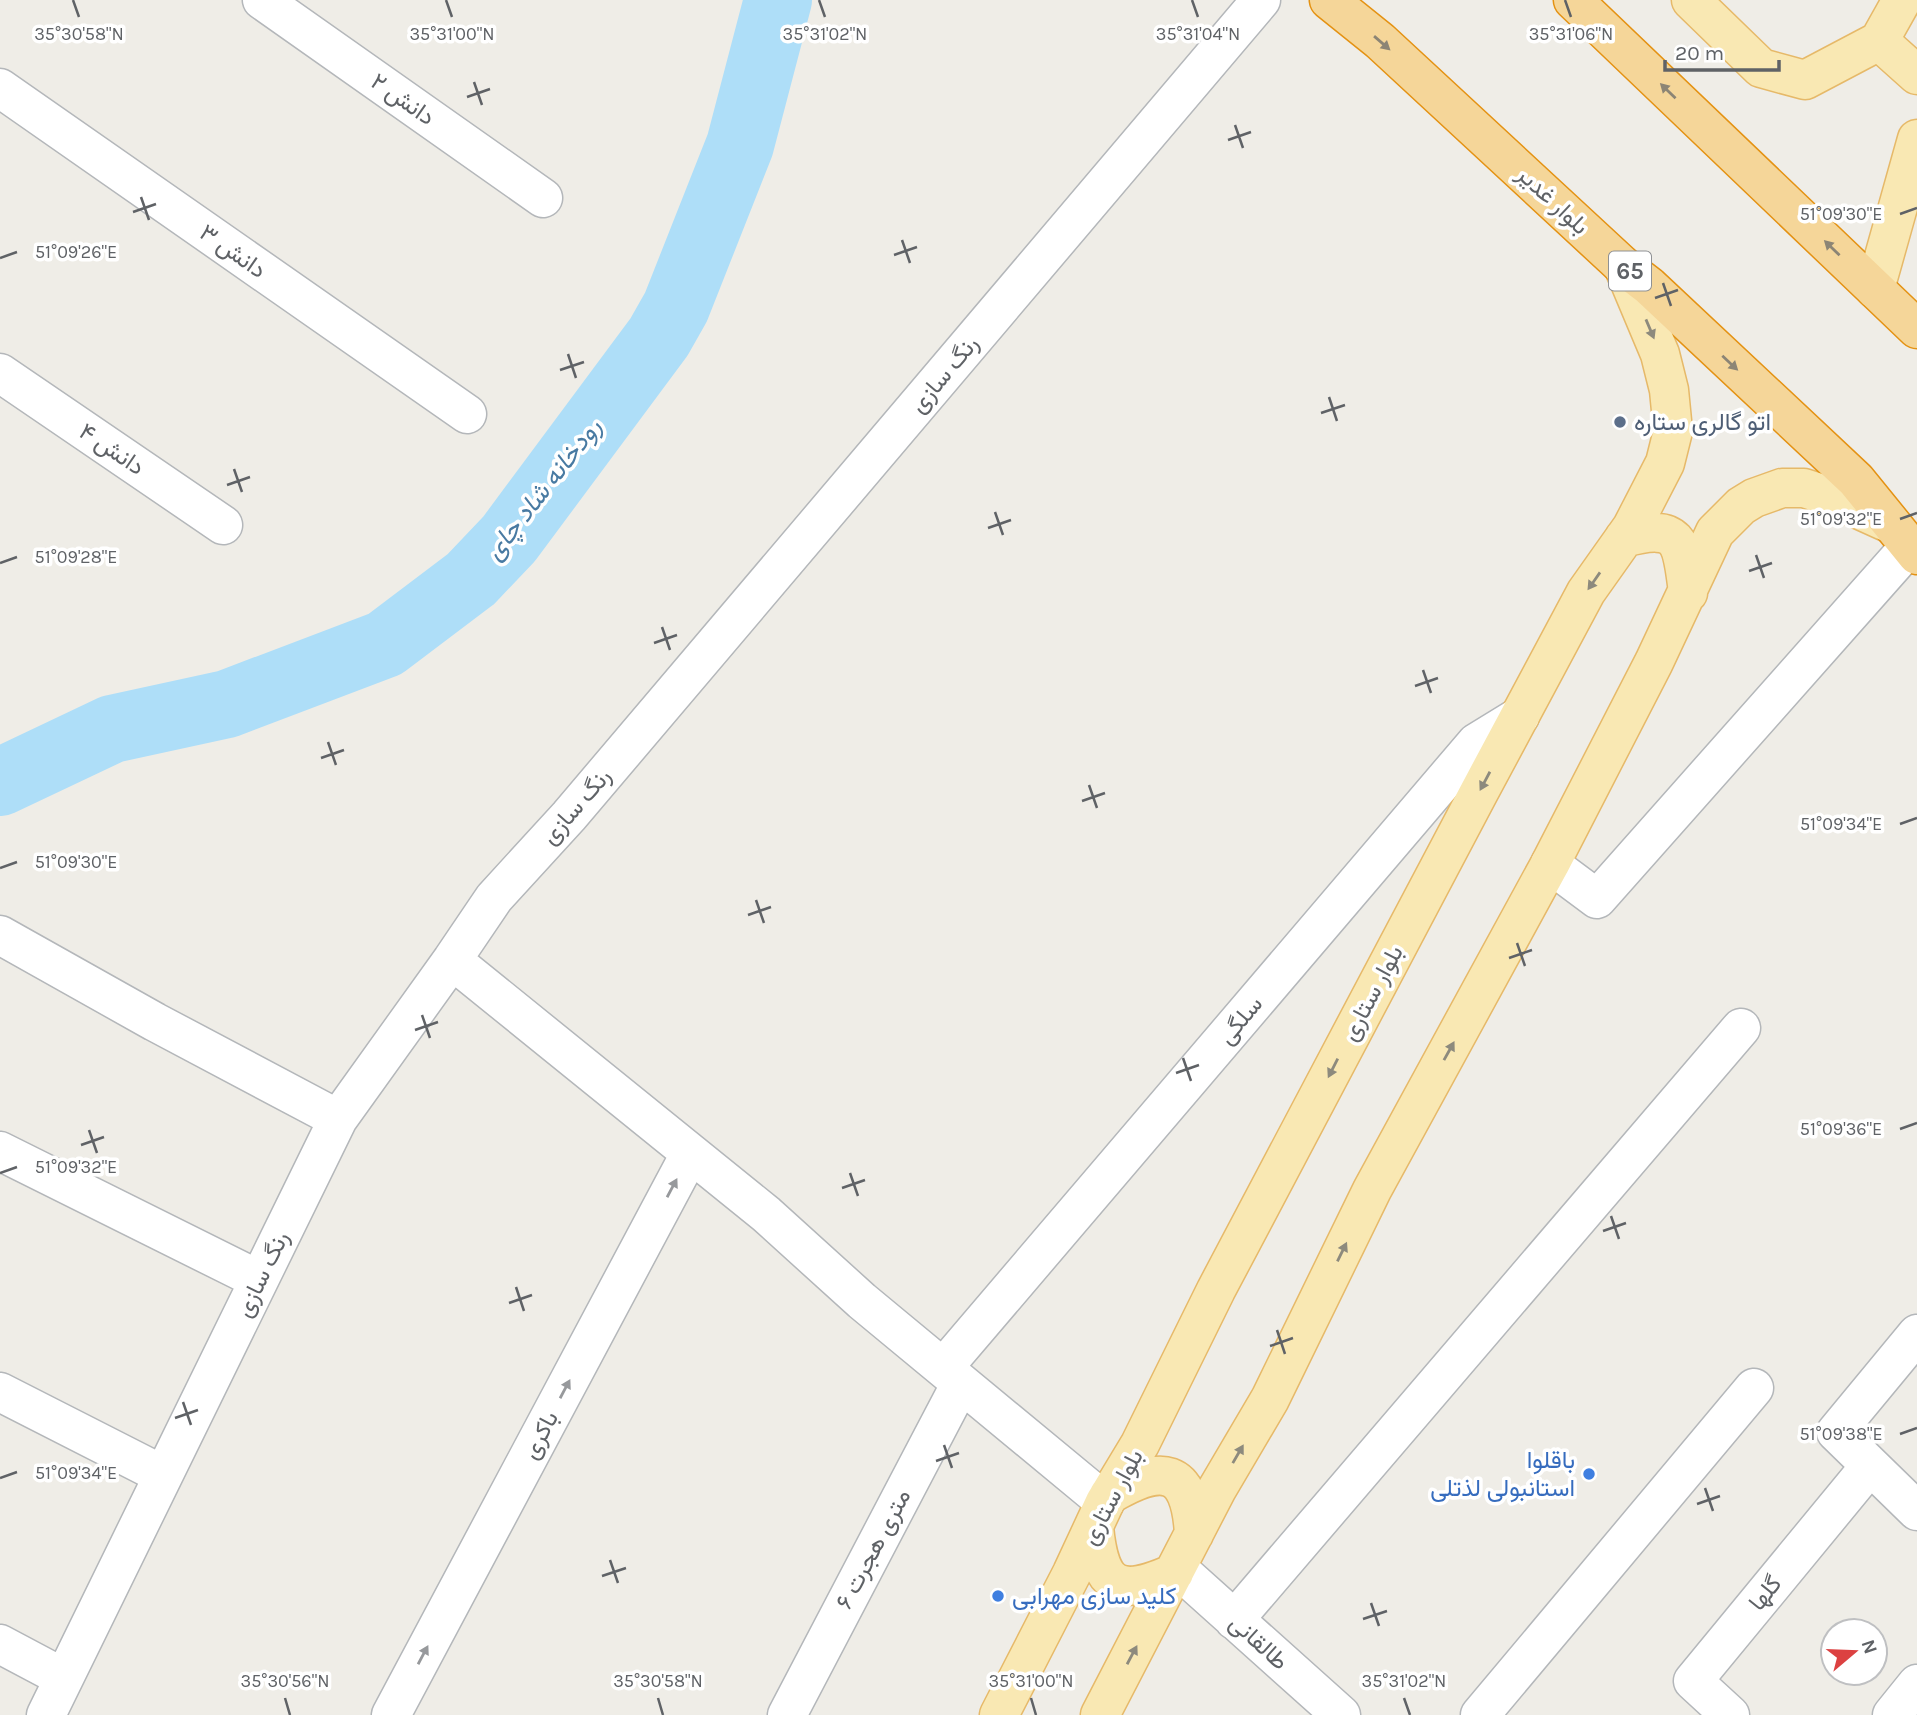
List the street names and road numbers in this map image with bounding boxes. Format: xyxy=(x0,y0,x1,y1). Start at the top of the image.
street label: دانش ۲ xyxy=(366,67,440,131)
street label: بلوار غدیر xyxy=(1510,159,1595,241)
street label: دانش ۳ xyxy=(194,218,272,284)
road number: 65 xyxy=(1609,252,1651,290)
street label: رنگ سازی xyxy=(904,330,985,419)
street label: دانش ۴ xyxy=(74,417,150,481)
street label: رنگ سازی xyxy=(535,762,618,851)
street label: بلوار ستاری xyxy=(1335,940,1410,1046)
street label: سلگی xyxy=(1212,990,1268,1050)
street label: رنگ سازی xyxy=(229,1226,296,1322)
street label: باکری xyxy=(516,1406,565,1464)
street label: بلوار ستاری xyxy=(1075,1444,1150,1550)
street label: ۶ متری هجرت xyxy=(830,1484,917,1614)
street label: گلها xyxy=(1743,1570,1788,1617)
street label: طالقانی xyxy=(1224,1608,1294,1676)

